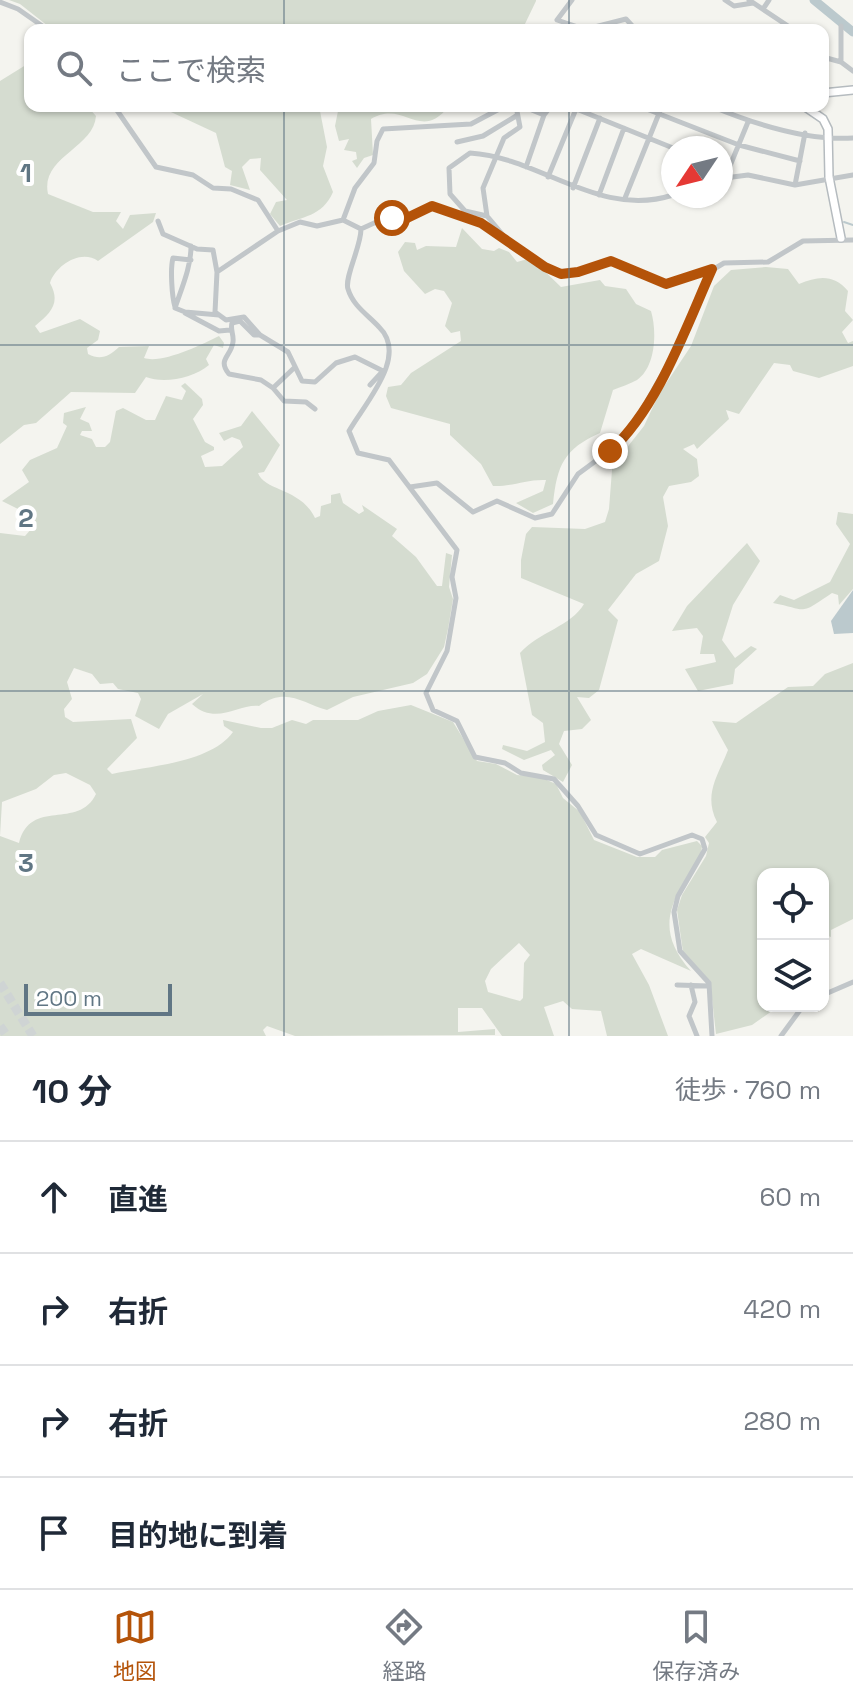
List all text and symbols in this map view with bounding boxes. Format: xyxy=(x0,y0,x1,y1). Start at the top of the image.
search box xyxy=(24,24,829,112)
icon: search xyxy=(52,46,96,90)
text: ここで検索 xyxy=(116,51,266,90)
north arrow xyxy=(661,136,733,208)
text: 1 xyxy=(20,156,32,190)
route start xyxy=(374,200,410,236)
route end xyxy=(592,433,628,469)
text: 2 xyxy=(18,501,34,535)
text: 3 xyxy=(18,846,34,880)
map controls xyxy=(757,868,829,1012)
button: locate xyxy=(757,868,829,940)
button: layers xyxy=(757,940,829,1012)
scale bar xyxy=(24,980,172,1016)
text: 200 m xyxy=(36,984,102,1012)
text: 10 分 xyxy=(32,1070,112,1113)
text: 徒歩 · 760 m xyxy=(675,1073,821,1107)
icon: ahead xyxy=(32,1175,76,1219)
text: 直進 xyxy=(108,1180,168,1219)
text: 60 m xyxy=(759,1180,821,1214)
icon: right xyxy=(32,1287,76,1331)
text: 右折 xyxy=(108,1292,168,1331)
text: 420 m xyxy=(743,1292,821,1326)
icon: right xyxy=(32,1399,76,1443)
text: 右折 xyxy=(108,1404,168,1443)
text: 280 m xyxy=(743,1404,821,1438)
icon: arrive xyxy=(32,1511,76,1555)
text: 目的地に到着 xyxy=(108,1516,288,1555)
tab: 地図 xyxy=(113,1605,157,1685)
tab: 経路 xyxy=(382,1605,426,1685)
tab: 保存済み xyxy=(652,1605,740,1685)

